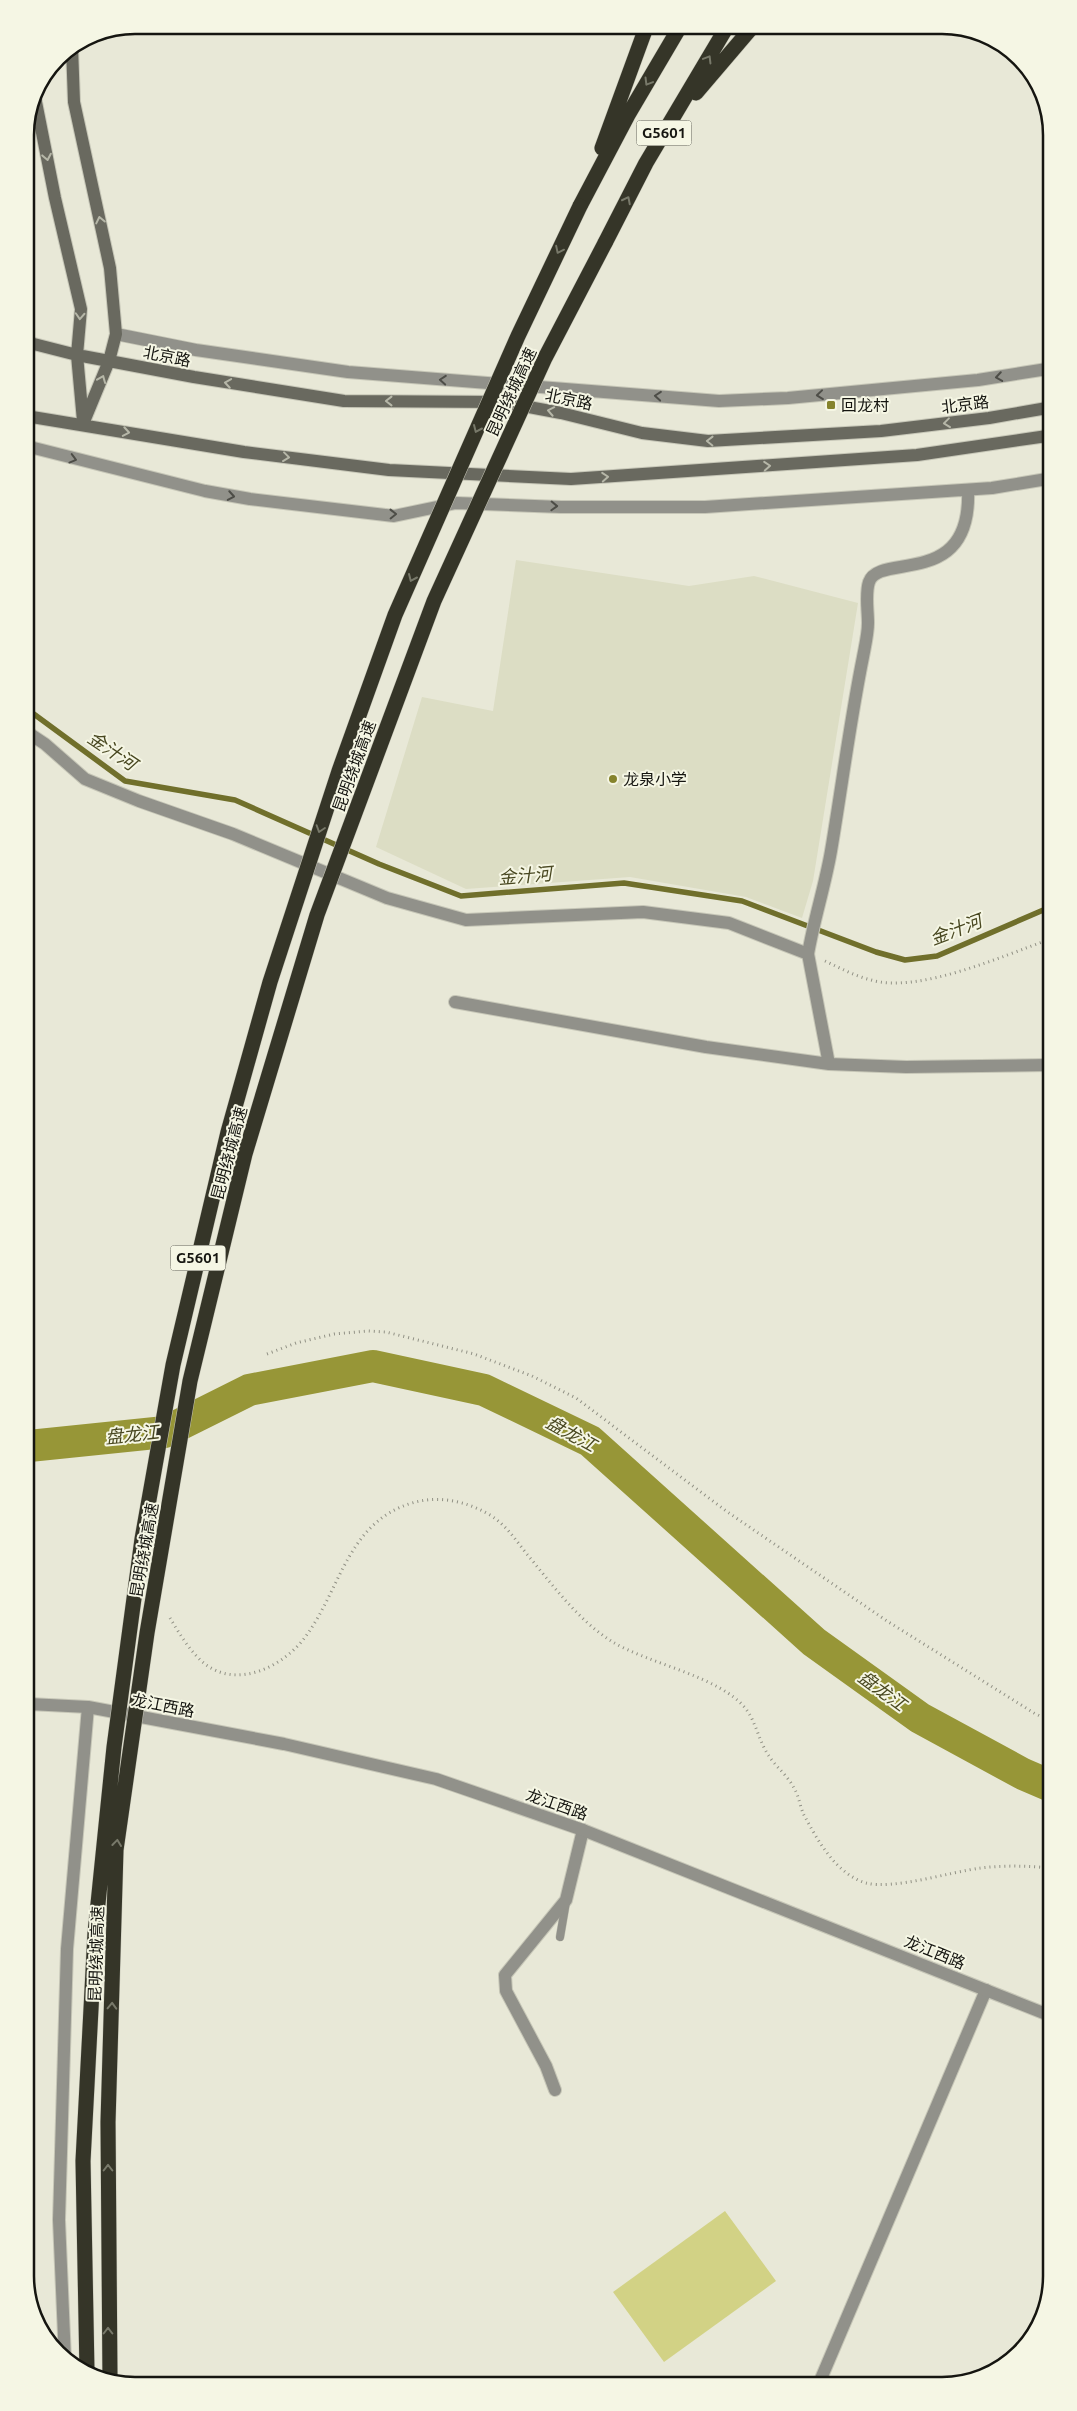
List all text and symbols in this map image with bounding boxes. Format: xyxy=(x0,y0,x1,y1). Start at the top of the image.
one-way arrow xyxy=(702,55,712,64)
one-way arrow xyxy=(644,77,654,86)
road number: G5601 xyxy=(636,120,692,146)
one-way arrow xyxy=(41,153,51,161)
one-way arrow xyxy=(621,196,631,205)
one-way arrow xyxy=(95,216,105,225)
one-way arrow xyxy=(555,245,565,254)
one-way arrow xyxy=(75,312,85,320)
street label: 北京路 xyxy=(142,343,192,369)
street label: 昆明绕城高速 xyxy=(483,345,539,439)
one-way arrow xyxy=(994,371,1003,381)
one-way arrow xyxy=(96,375,106,384)
one-way arrow xyxy=(439,375,447,386)
one-way arrow xyxy=(224,378,232,388)
street label: 北京路 xyxy=(544,385,594,413)
one-way arrow xyxy=(815,389,823,400)
one-way arrow xyxy=(653,390,661,401)
street label: 北京路 xyxy=(940,392,990,416)
one-way arrow xyxy=(385,396,392,406)
place label: 回龙村 xyxy=(841,396,889,414)
marker: 回龙村 xyxy=(825,399,837,411)
one-way arrow xyxy=(546,407,555,417)
one-way arrow xyxy=(943,417,951,428)
one-way arrow xyxy=(472,424,483,433)
one-way arrow xyxy=(122,426,130,436)
one-way arrow xyxy=(706,435,714,446)
one-way arrow xyxy=(283,451,291,462)
one-way arrow xyxy=(69,453,78,464)
one-way arrow xyxy=(764,461,772,472)
one-way arrow xyxy=(602,471,610,482)
one-way arrow xyxy=(227,490,236,500)
one-way arrow xyxy=(550,501,558,512)
one-way arrow xyxy=(389,509,397,520)
one-way arrow xyxy=(407,573,418,582)
street label: 昆明绕城高速 xyxy=(329,718,379,814)
water label: 金汁河 xyxy=(85,727,143,775)
place label: 龙泉小学 xyxy=(623,770,687,788)
marker: 龙泉小学 xyxy=(607,773,619,785)
one-way arrow xyxy=(316,825,326,833)
water label: 金汁河 xyxy=(497,862,556,887)
water label: 金汁河 xyxy=(927,909,987,948)
street label: 昆明绕城高速 xyxy=(208,1104,250,1202)
road number: G5601 xyxy=(170,1246,226,1270)
water label: 盘龙江 xyxy=(543,1411,602,1456)
water label: 盘龙江 xyxy=(104,1421,162,1447)
street label: 昆明绕城高速 xyxy=(127,1501,161,1599)
water label: 盘龙江 xyxy=(855,1666,912,1715)
street label: 龙江西路 xyxy=(130,1690,196,1720)
street label: 龙江西路 xyxy=(524,1785,590,1823)
one-way arrow xyxy=(111,1839,122,1847)
street label: 昆明绕城高速 xyxy=(85,1906,107,2002)
street label: 龙江西路 xyxy=(902,1932,968,1972)
one-way arrow xyxy=(106,2001,117,2009)
one-way arrow xyxy=(103,2164,113,2172)
one-way arrow xyxy=(103,2326,113,2334)

